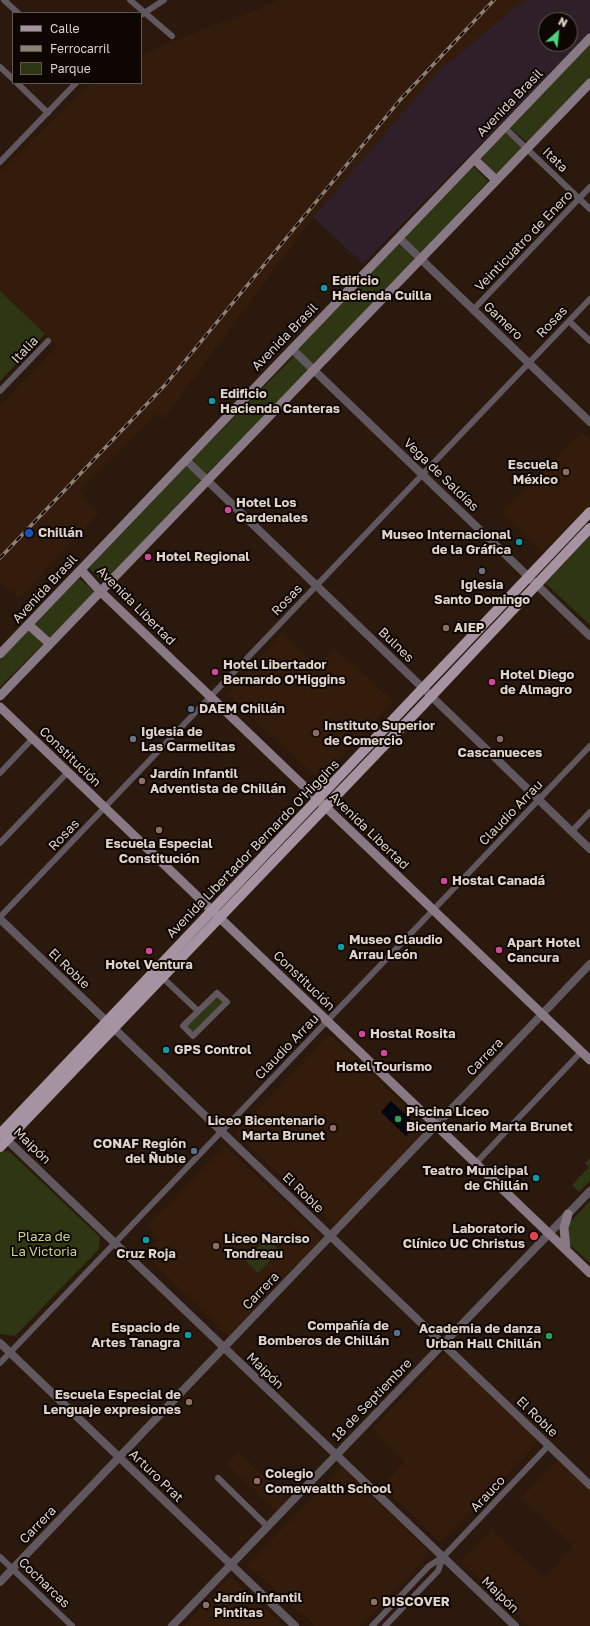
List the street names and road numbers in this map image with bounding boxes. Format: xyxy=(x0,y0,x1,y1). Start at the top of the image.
street label: Avenida Brasil xyxy=(474,66,546,140)
street label: Itata xyxy=(539,144,571,176)
street label: Veinticuatro de Enero xyxy=(472,187,576,295)
street label: Gamero xyxy=(480,299,526,343)
street label: Avenida Brasil xyxy=(249,300,321,374)
street label: Rosas xyxy=(533,303,571,341)
street label: Italia xyxy=(8,333,42,367)
street label: Vega de Saldías xyxy=(400,435,482,515)
street label: Avenida Brasil xyxy=(9,551,81,627)
street label: Avenida Libertad xyxy=(93,563,179,649)
street label: Rosas xyxy=(268,581,306,619)
street label: Bulnes xyxy=(375,624,417,666)
street label: Constitución xyxy=(36,724,104,790)
street label: Avenida Libertador Bernardo O'Higgins xyxy=(163,757,343,941)
street label: Claudio Arrau xyxy=(476,777,546,849)
street label: Avenida Libertad xyxy=(326,789,412,873)
street label: Rosas xyxy=(45,816,83,854)
street label: El Roble xyxy=(45,946,93,992)
street label: Constitución xyxy=(270,948,338,1014)
street label: Claudio Arrau xyxy=(252,1011,322,1083)
street label: Carrera xyxy=(463,1035,507,1079)
street label: Maipón xyxy=(10,1124,54,1168)
street label: El Roble xyxy=(279,1170,327,1216)
street label: Carrera xyxy=(239,1269,283,1313)
street label: Maipón xyxy=(243,1349,287,1393)
street label: 18 de Septiembre xyxy=(329,1356,415,1444)
street label: El Roble xyxy=(513,1394,561,1440)
street label: Arturo Prat xyxy=(126,1446,186,1506)
street label: Arauco xyxy=(467,1473,509,1515)
street label: Carrera xyxy=(16,1503,60,1547)
street label: Cocharcas xyxy=(15,1555,73,1611)
street label: Maipón xyxy=(478,1573,522,1617)

